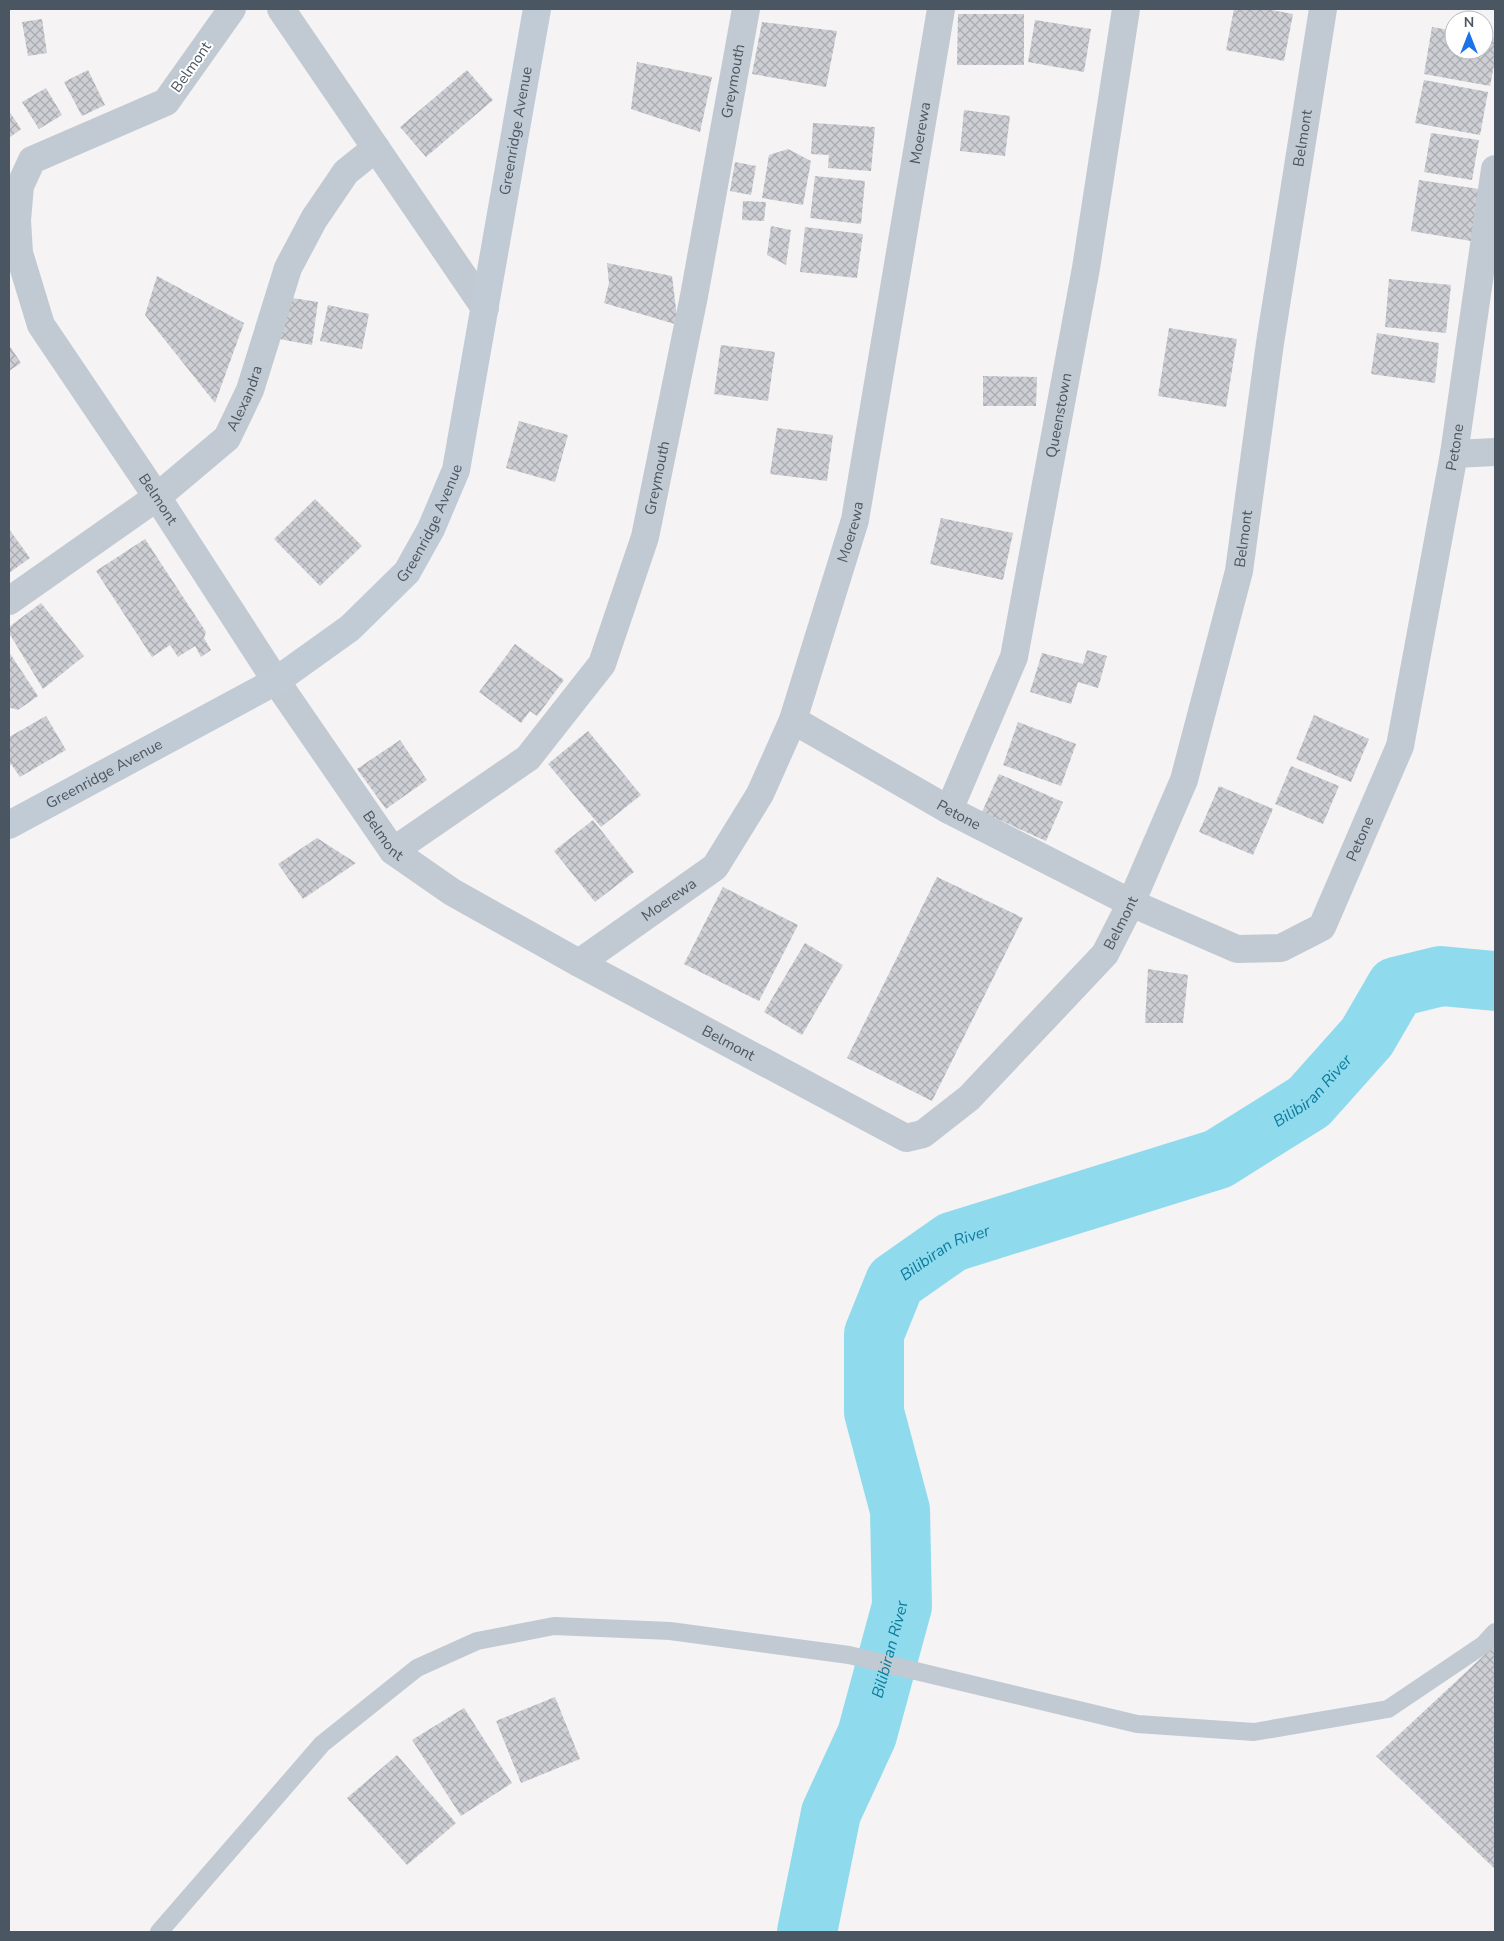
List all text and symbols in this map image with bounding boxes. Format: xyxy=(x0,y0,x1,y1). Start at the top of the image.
north arrow xyxy=(1444,10,1494,60)
text: N xyxy=(1464,13,1474,32)
street label: Belmont xyxy=(166,37,216,96)
street label: Greymouth xyxy=(716,42,749,120)
street label: Greenridge Avenue xyxy=(494,65,537,197)
street label: Moerewa xyxy=(905,100,935,166)
street label: Belmont xyxy=(1288,108,1317,168)
street label: Alexandra xyxy=(222,363,267,434)
street label: Queenstown xyxy=(1041,371,1076,460)
street label: Petone xyxy=(1441,422,1468,472)
street label: Greymouth xyxy=(640,439,674,517)
street label: Greenridge Avenue xyxy=(392,463,467,587)
street label: Belmont xyxy=(134,470,183,529)
street label: Moerewa xyxy=(832,500,868,565)
street label: Belmont xyxy=(1230,508,1257,569)
street label: Greenridge Avenue xyxy=(42,734,166,813)
street label: Petone xyxy=(933,795,984,835)
street label: Belmont xyxy=(358,807,408,866)
street label: Petone xyxy=(1341,813,1378,865)
street label: Moerewa xyxy=(637,873,700,926)
street label: Belmont xyxy=(1099,893,1143,953)
street label: Belmont xyxy=(698,1021,759,1066)
water label: Bilibiran River xyxy=(1269,1049,1358,1133)
water label: Bilibiran River xyxy=(896,1219,994,1286)
water label: Bilibiran River xyxy=(866,1599,913,1701)

